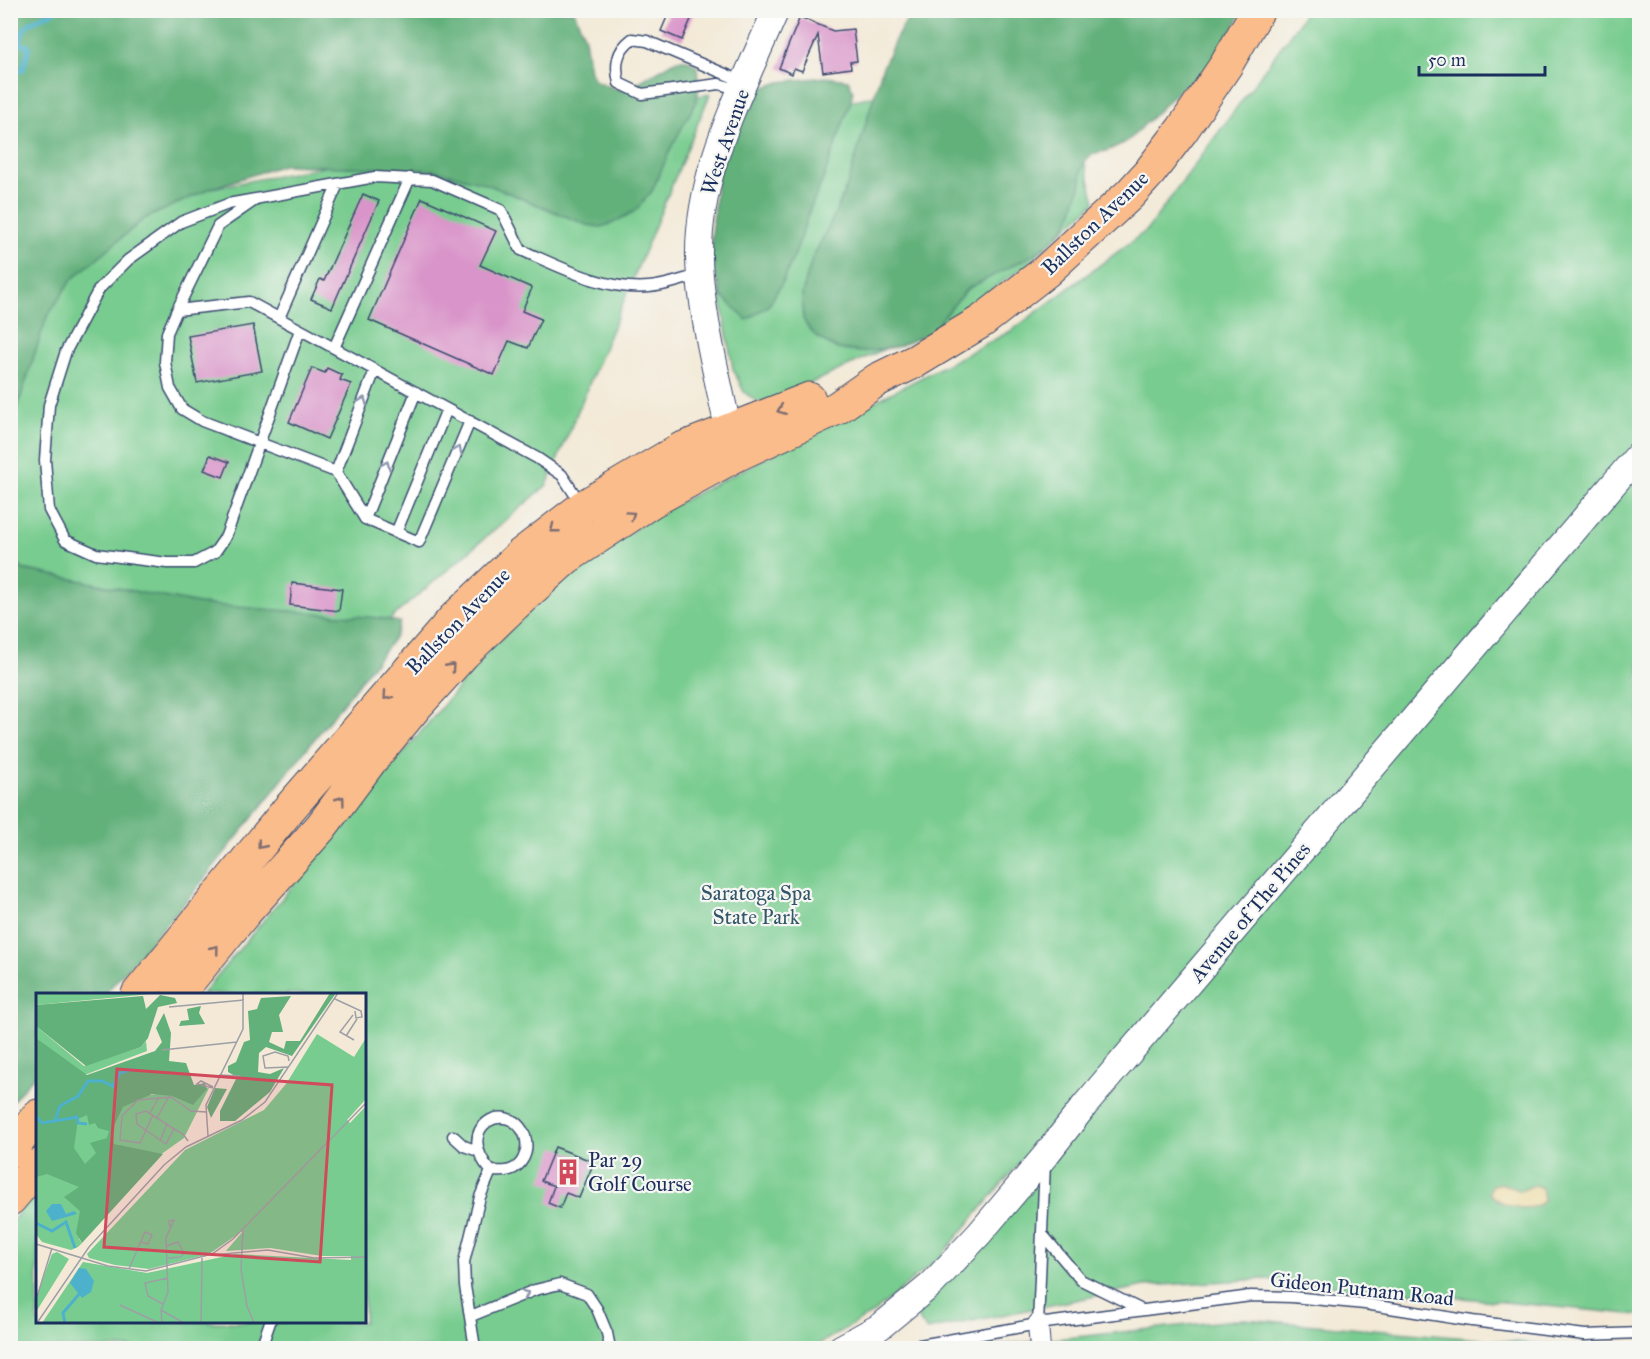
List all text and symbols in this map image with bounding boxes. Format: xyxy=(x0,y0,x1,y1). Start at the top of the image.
scale bar xyxy=(1419,39,1545,77)
text: 50 m xyxy=(1428,49,1466,71)
street label: West Avenue xyxy=(695,85,755,198)
street label: Ballston Avenue xyxy=(1036,165,1154,281)
one-way arrow xyxy=(356,396,368,407)
one-way arrow xyxy=(776,402,787,415)
one-way arrow xyxy=(451,445,463,456)
one-way arrow xyxy=(379,460,391,471)
one-way arrow xyxy=(625,511,636,522)
one-way arrow xyxy=(550,522,561,533)
street label: Ballston Avenue xyxy=(400,562,516,680)
one-way arrow xyxy=(444,663,455,674)
one-way arrow xyxy=(383,689,394,700)
one-way arrow xyxy=(333,796,344,807)
street label: Avenue of The Pines xyxy=(1183,837,1316,988)
one-way arrow xyxy=(257,838,268,849)
park label: Saratoga Spa State Park xyxy=(701,880,811,930)
one-way arrow xyxy=(208,945,219,956)
inset map xyxy=(36,993,366,1323)
place label: Par 29 Golf Course xyxy=(588,1147,692,1197)
building icon: Par 29 Golf Course xyxy=(553,1157,583,1187)
street label: Gideon Putnam Road xyxy=(1269,1266,1456,1312)
one-way arrow xyxy=(519,1290,530,1302)

